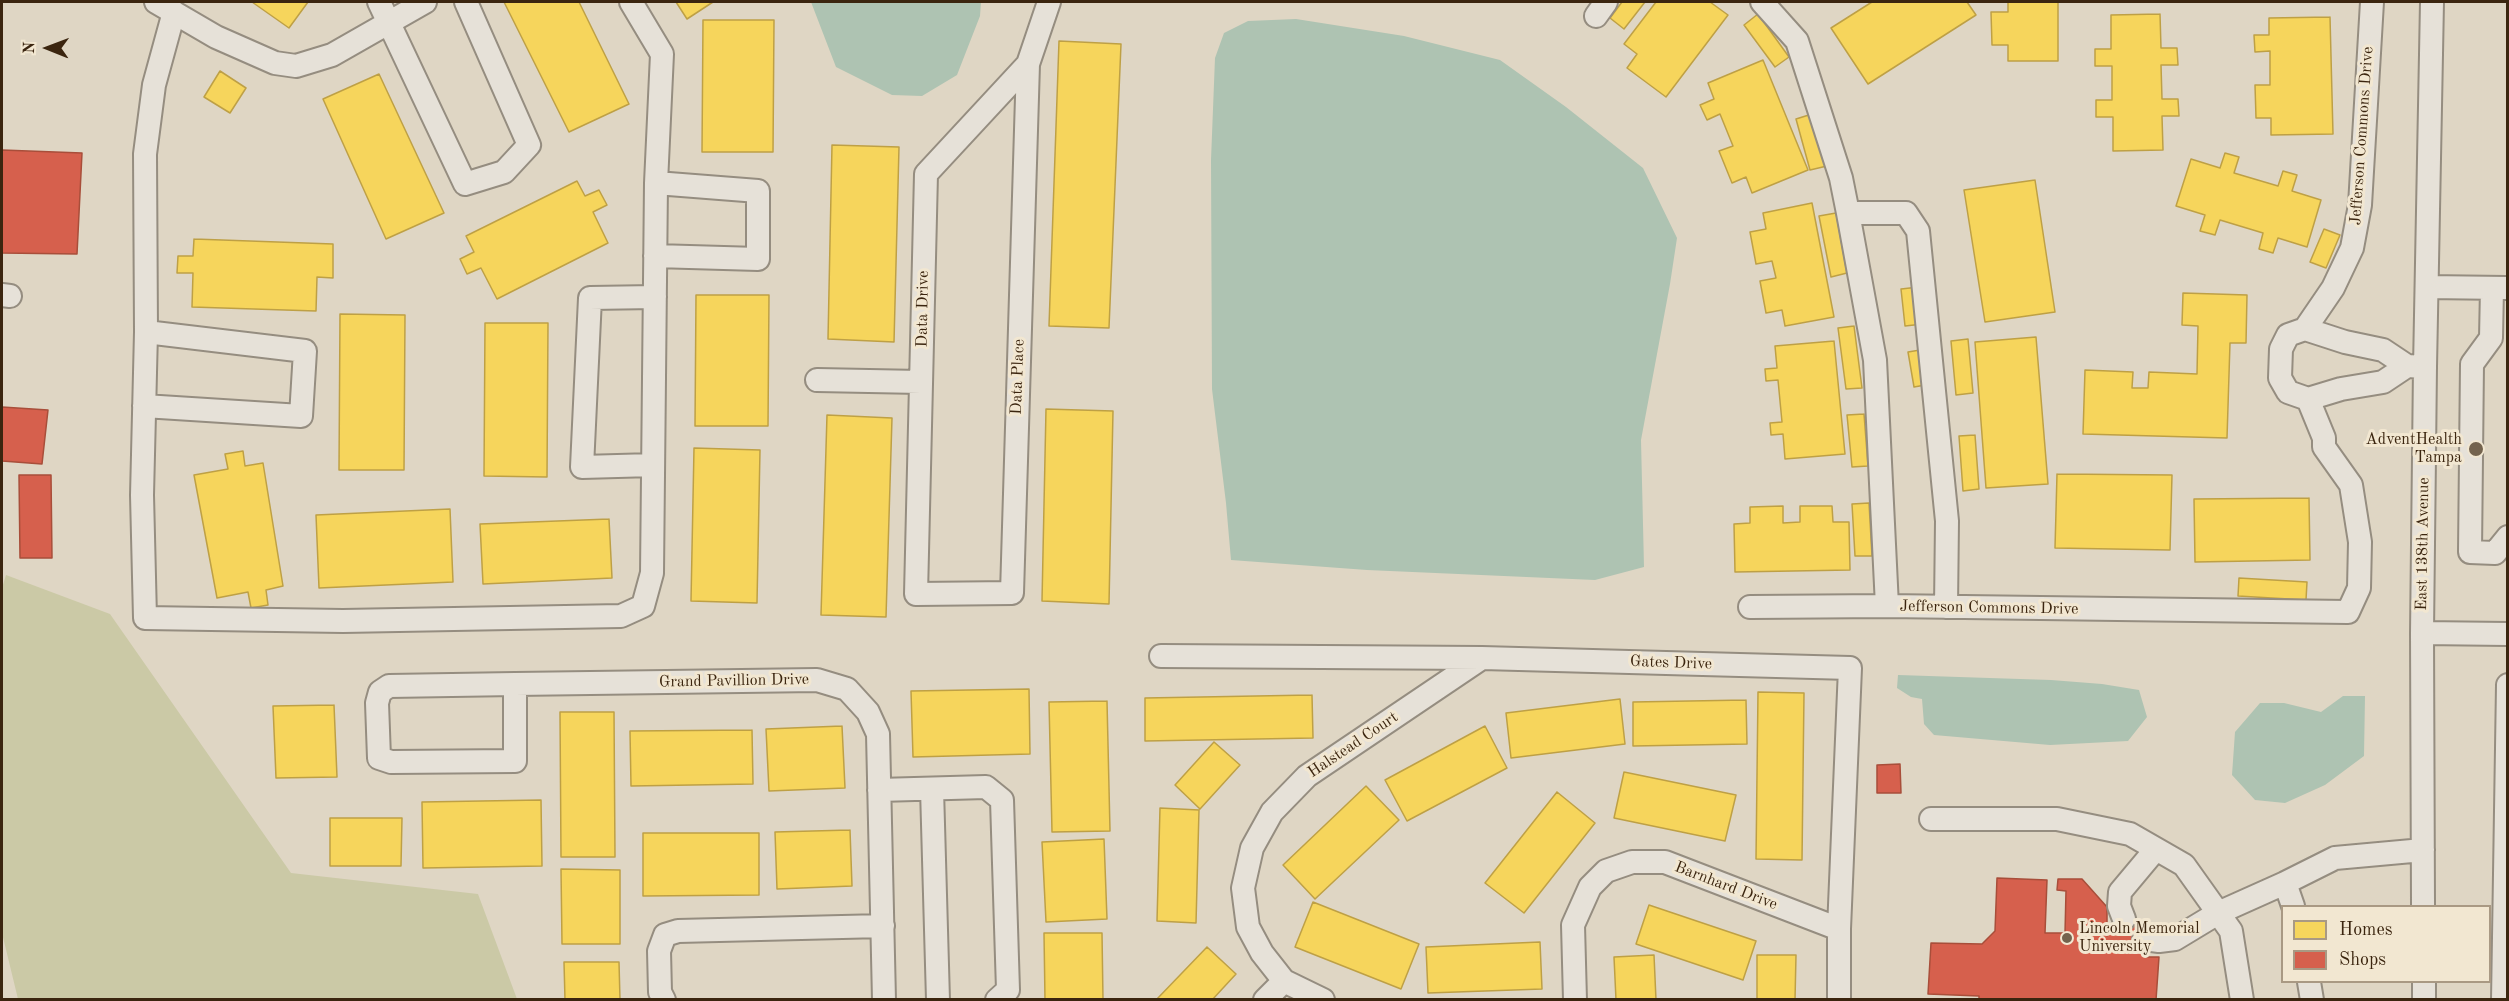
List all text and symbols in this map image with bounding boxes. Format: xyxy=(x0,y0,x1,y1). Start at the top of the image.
north arrow xyxy=(18,18,78,78)
text: N xyxy=(22,41,38,54)
street label: Jefferson Commons Drive xyxy=(2346,46,2378,226)
street label: Data Drive xyxy=(913,270,933,348)
street label: Data Place xyxy=(1007,339,1029,415)
place label: AdventHealth Tampa xyxy=(2366,430,2462,468)
marker: AdventHealth Tampa xyxy=(2467,440,2485,458)
street label: East 138th Avenue xyxy=(2412,477,2434,611)
street label: Jefferson Commons Drive xyxy=(1899,597,2079,619)
street label: Gates Drive xyxy=(1630,652,1712,674)
street label: Grand Pavillion Drive xyxy=(659,670,809,692)
street label: Halstead Court xyxy=(1304,708,1402,782)
street label: Barnhard Drive xyxy=(1672,858,1780,914)
legend xyxy=(2281,905,2491,983)
place label: Lincoln Memorial University xyxy=(2079,919,2200,957)
text: Homes xyxy=(2339,921,2393,939)
marker: Lincoln Memorial University xyxy=(2060,931,2074,945)
text: Shops xyxy=(2339,951,2386,969)

